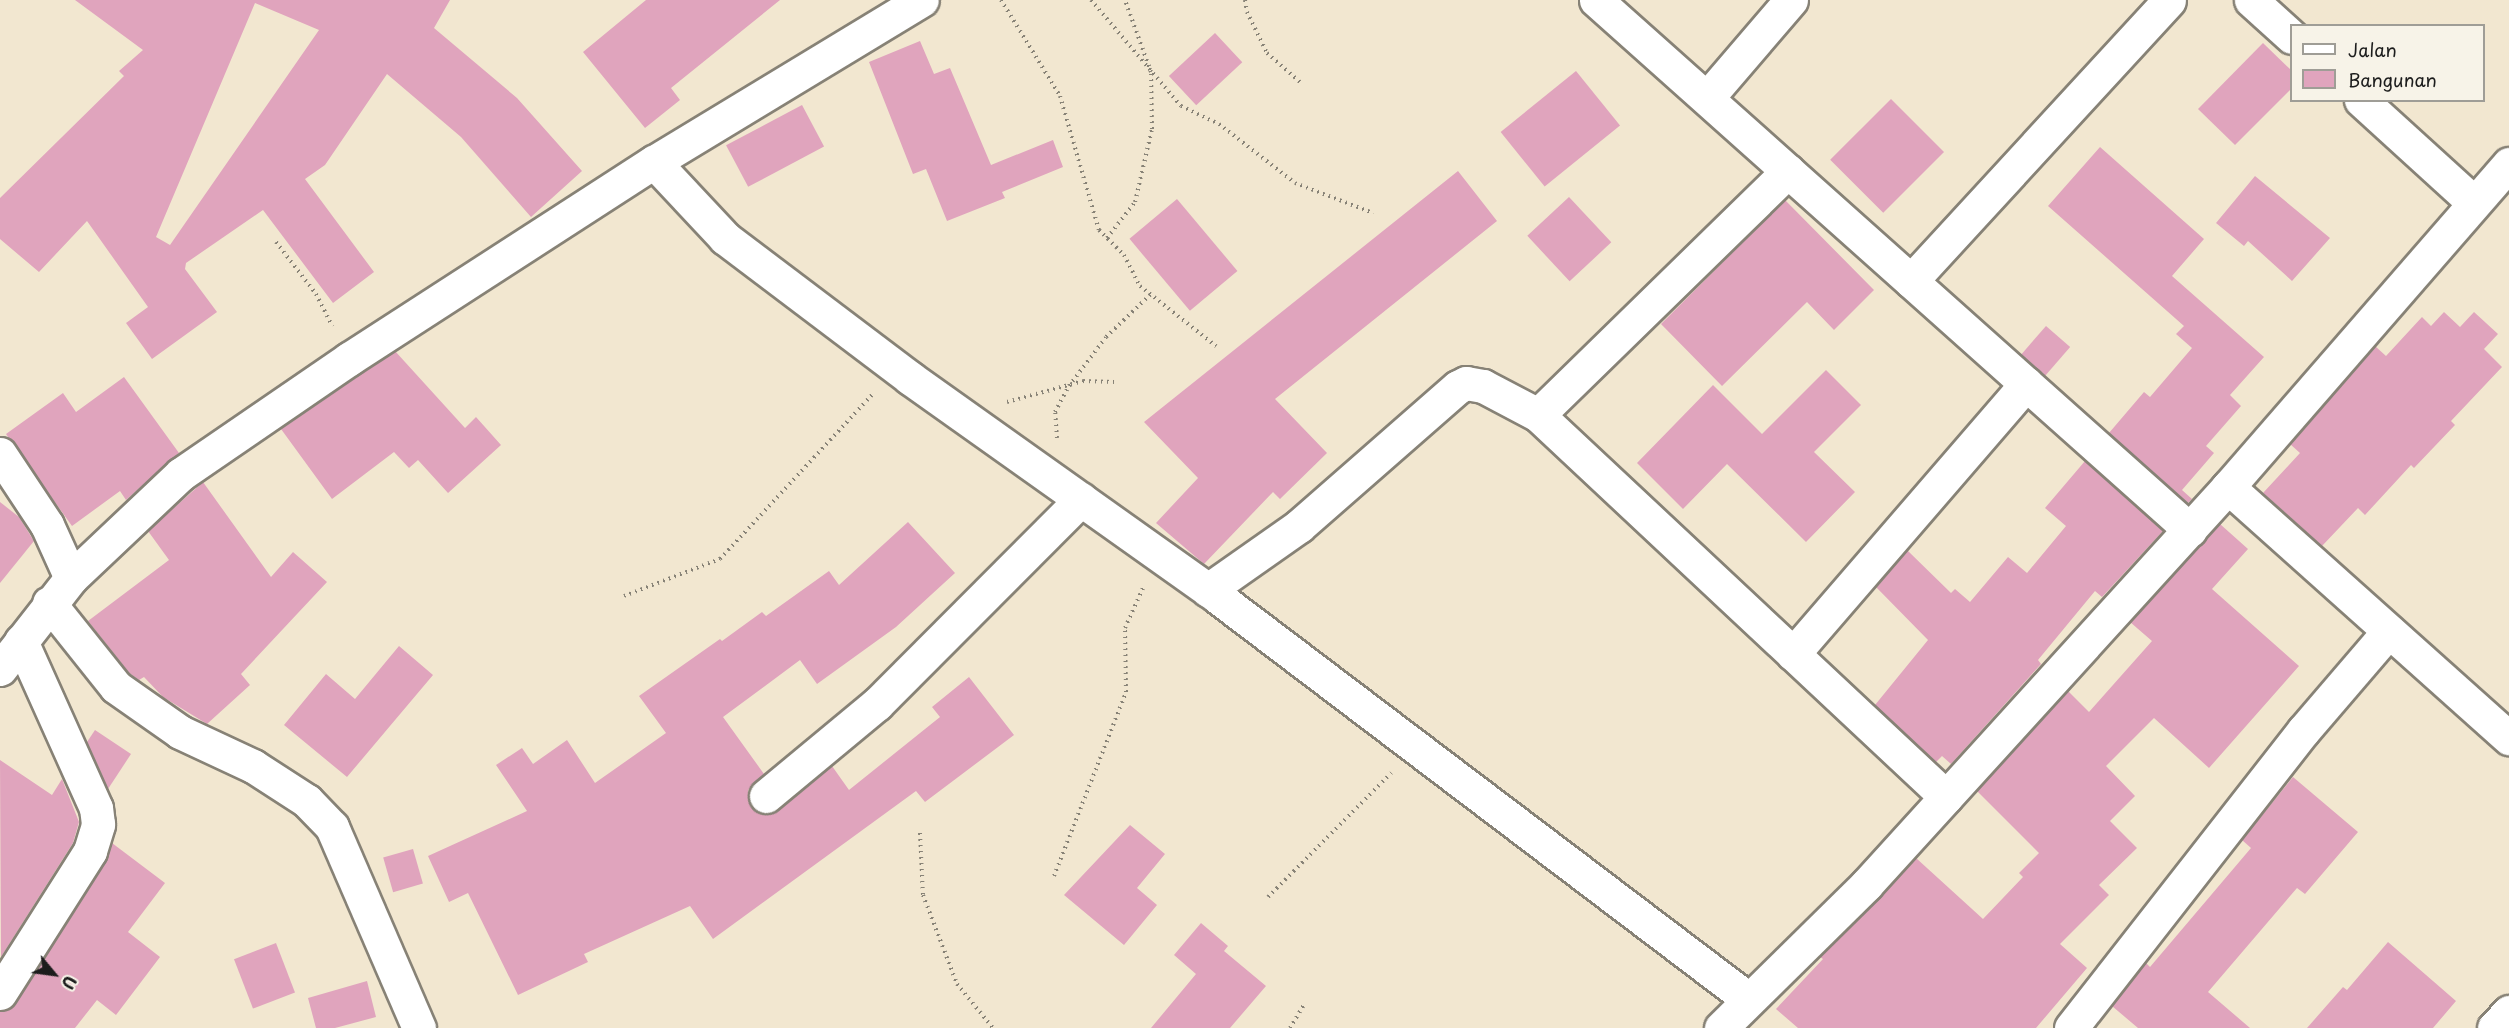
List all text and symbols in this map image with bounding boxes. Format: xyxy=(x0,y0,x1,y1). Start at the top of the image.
legend xyxy=(2290,24,2485,102)
text: Jalan xyxy=(2348,36,2397,63)
text: Bangunan xyxy=(2348,66,2437,93)
north arrow xyxy=(24,944,84,1004)
text: U xyxy=(56,972,83,994)

